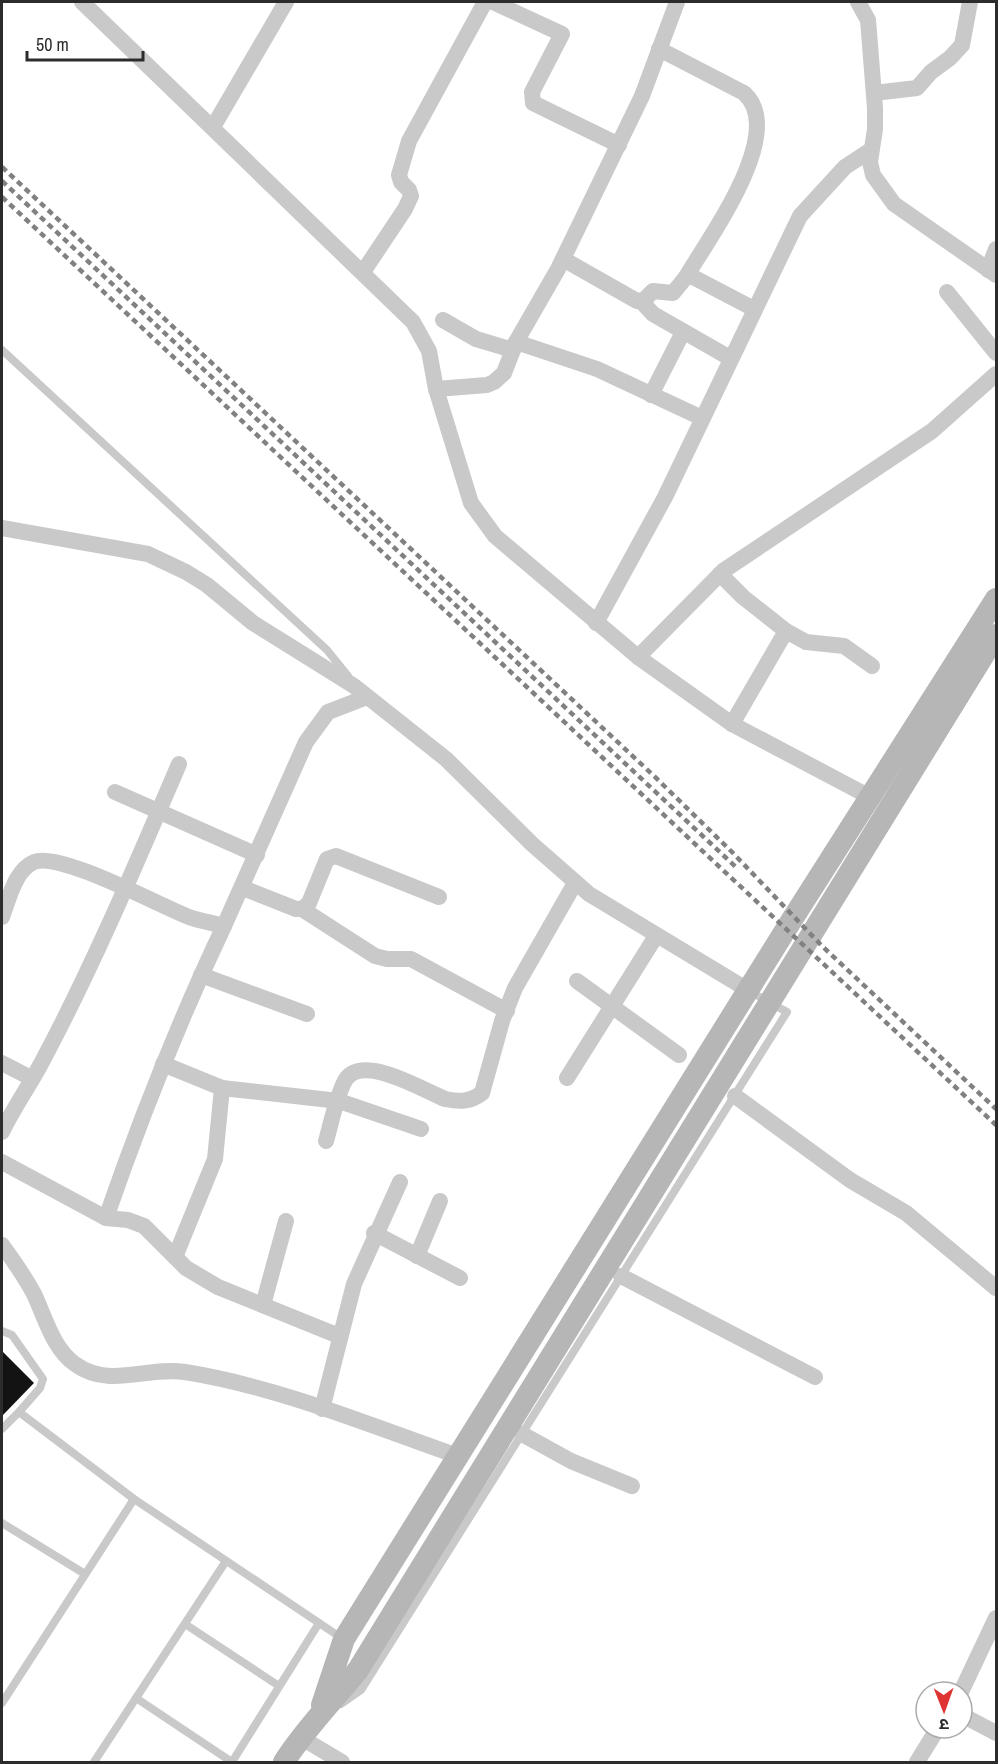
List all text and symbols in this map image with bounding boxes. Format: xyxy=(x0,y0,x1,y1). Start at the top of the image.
scale bar xyxy=(27,24,142,62)
text: 50 m xyxy=(36,32,69,57)
north arrow xyxy=(914,1680,974,1740)
text: उ xyxy=(939,1714,949,1736)

